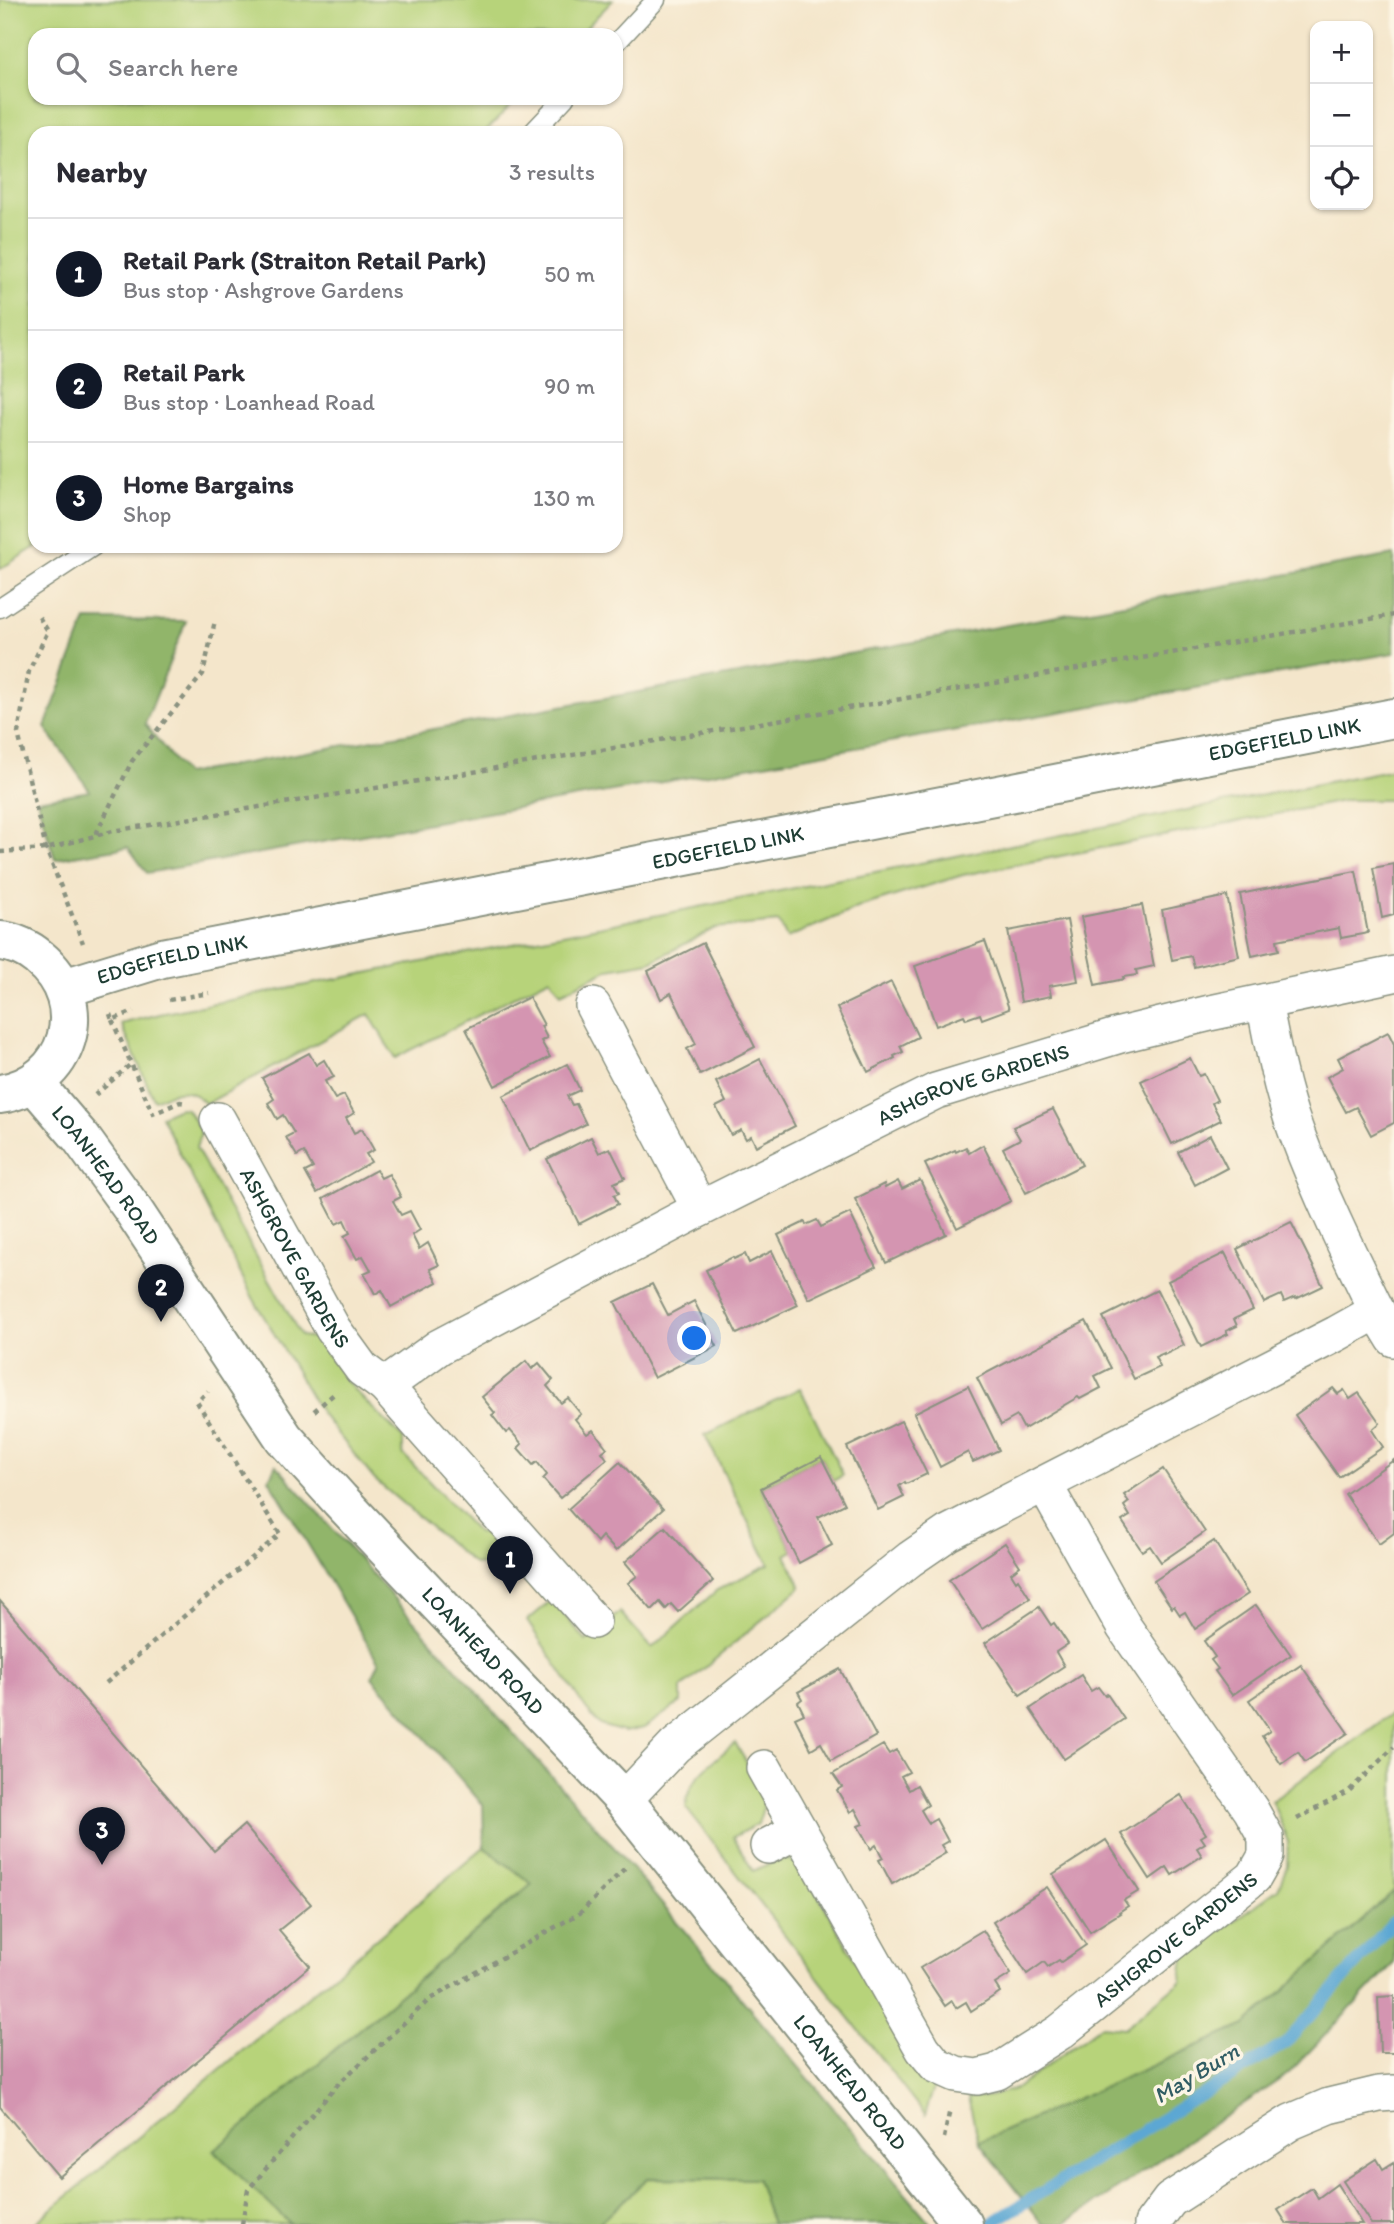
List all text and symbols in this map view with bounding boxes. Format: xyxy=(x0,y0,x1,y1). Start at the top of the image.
map controls xyxy=(1310,21,1373,210)
button: + xyxy=(1310,21,1373,84)
search box xyxy=(28,28,623,105)
icon: search xyxy=(52,48,90,86)
text: Search here xyxy=(108,51,238,83)
button: − xyxy=(1310,84,1373,147)
button: locate xyxy=(1310,147,1373,210)
text: Nearby xyxy=(56,153,147,190)
text: 3 results xyxy=(509,158,595,186)
text: Retail Park (Straiton Retail Park) xyxy=(123,244,486,276)
text: 1 xyxy=(74,260,84,288)
text: 50 m xyxy=(544,260,595,288)
text: Bus stop · Ashgrove Gardens xyxy=(123,276,404,304)
text: Retail Park xyxy=(123,356,245,388)
text: 2 xyxy=(73,372,85,400)
text: 90 m xyxy=(544,372,595,400)
text: Bus stop · Loanhead Road xyxy=(123,388,375,416)
text: Home Bargains xyxy=(123,468,294,500)
text: 3 xyxy=(73,484,85,512)
text: 130 m xyxy=(533,484,595,512)
text: Shop xyxy=(123,500,171,528)
street label: EDGEFIELD LINK xyxy=(1206,712,1362,766)
street label: EDGEFIELD LINK xyxy=(650,820,806,874)
street label: EDGEFIELD LINK xyxy=(94,929,249,989)
street label: ASHGROVE GARDENS xyxy=(873,1038,1072,1130)
street label: LOANHEAD ROAD xyxy=(47,1100,166,1250)
street label: ASHGROVE GARDENS xyxy=(235,1163,356,1353)
pin: 2 xyxy=(138,1264,184,1322)
your location xyxy=(677,1321,711,1355)
pin: 1 xyxy=(487,1536,533,1594)
street label: LOANHEAD ROAD xyxy=(417,1581,550,1720)
pin: 3 xyxy=(79,1807,125,1865)
street label: ASHGROVE GARDENS xyxy=(1088,1866,1262,2012)
street label: LOANHEAD ROAD xyxy=(788,2009,912,2155)
water label: May Burn xyxy=(1148,2036,1245,2109)

